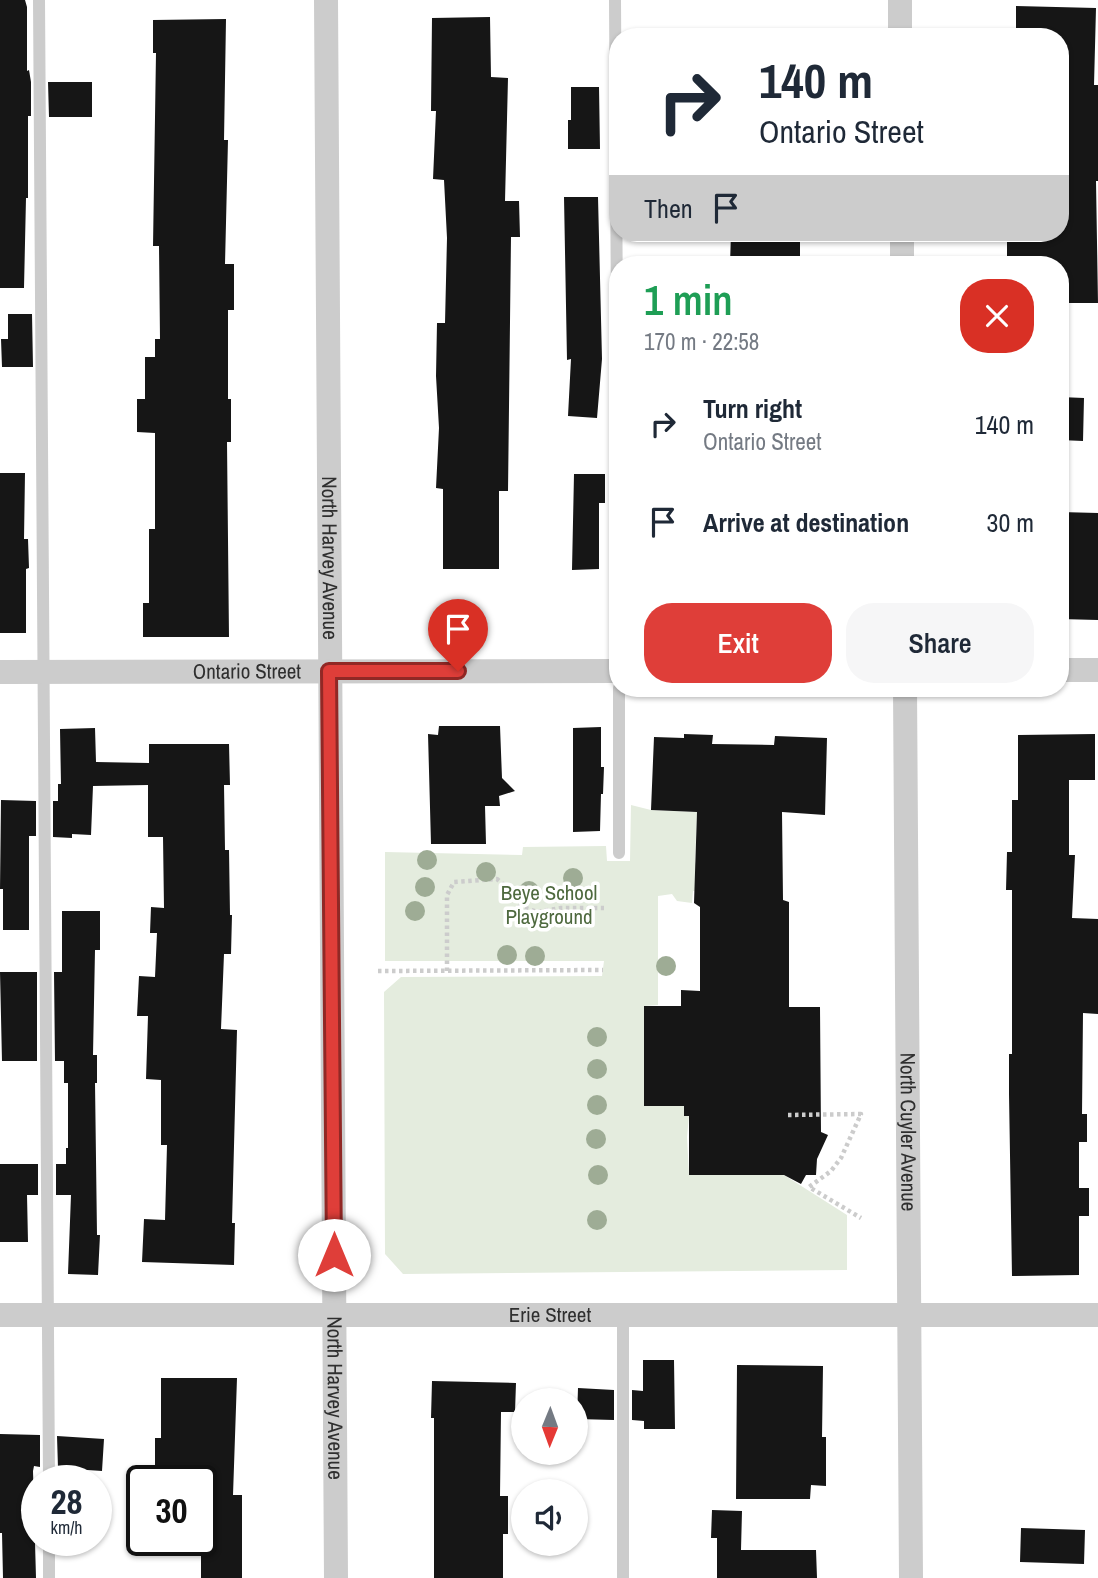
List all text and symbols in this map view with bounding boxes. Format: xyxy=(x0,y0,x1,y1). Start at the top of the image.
text: 140 m xyxy=(759,47,873,113)
icon: right xyxy=(644,56,735,147)
text: Ontario Street xyxy=(759,110,924,153)
icon: arrive xyxy=(707,189,745,227)
text: Then xyxy=(644,191,693,226)
text: 1 min xyxy=(644,272,733,328)
button: close xyxy=(960,279,1034,353)
text: 170 m · 22:58 xyxy=(644,326,759,357)
text: Turn right xyxy=(703,391,802,426)
icon: right xyxy=(644,405,682,443)
text: 140 m xyxy=(975,407,1034,442)
text: Ontario Street xyxy=(703,426,821,457)
street label: North Harvey Avenue xyxy=(315,476,345,640)
icon: arrive xyxy=(644,503,682,541)
text: Arrive at destination xyxy=(703,505,909,540)
text: 30 m xyxy=(987,505,1034,540)
pin xyxy=(428,599,488,671)
button: Exit xyxy=(644,603,832,683)
button: Share xyxy=(846,603,1034,683)
icon: arrive xyxy=(439,610,477,648)
street label: Ontario Street xyxy=(193,657,301,686)
park label: Beye School Playground xyxy=(501,878,597,931)
street label: North Cuyler Avenue xyxy=(893,1053,924,1211)
position arrow xyxy=(297,1218,371,1292)
street label: Erie Street xyxy=(509,1300,591,1329)
street label: North Harvey Avenue xyxy=(320,1316,350,1480)
north arrow xyxy=(511,1388,588,1465)
map controls xyxy=(511,1388,588,1556)
speed limit sign: 30 xyxy=(126,1465,217,1556)
text: 28 xyxy=(51,1478,82,1525)
button: sound xyxy=(511,1479,588,1556)
text: km/h xyxy=(51,1515,83,1540)

